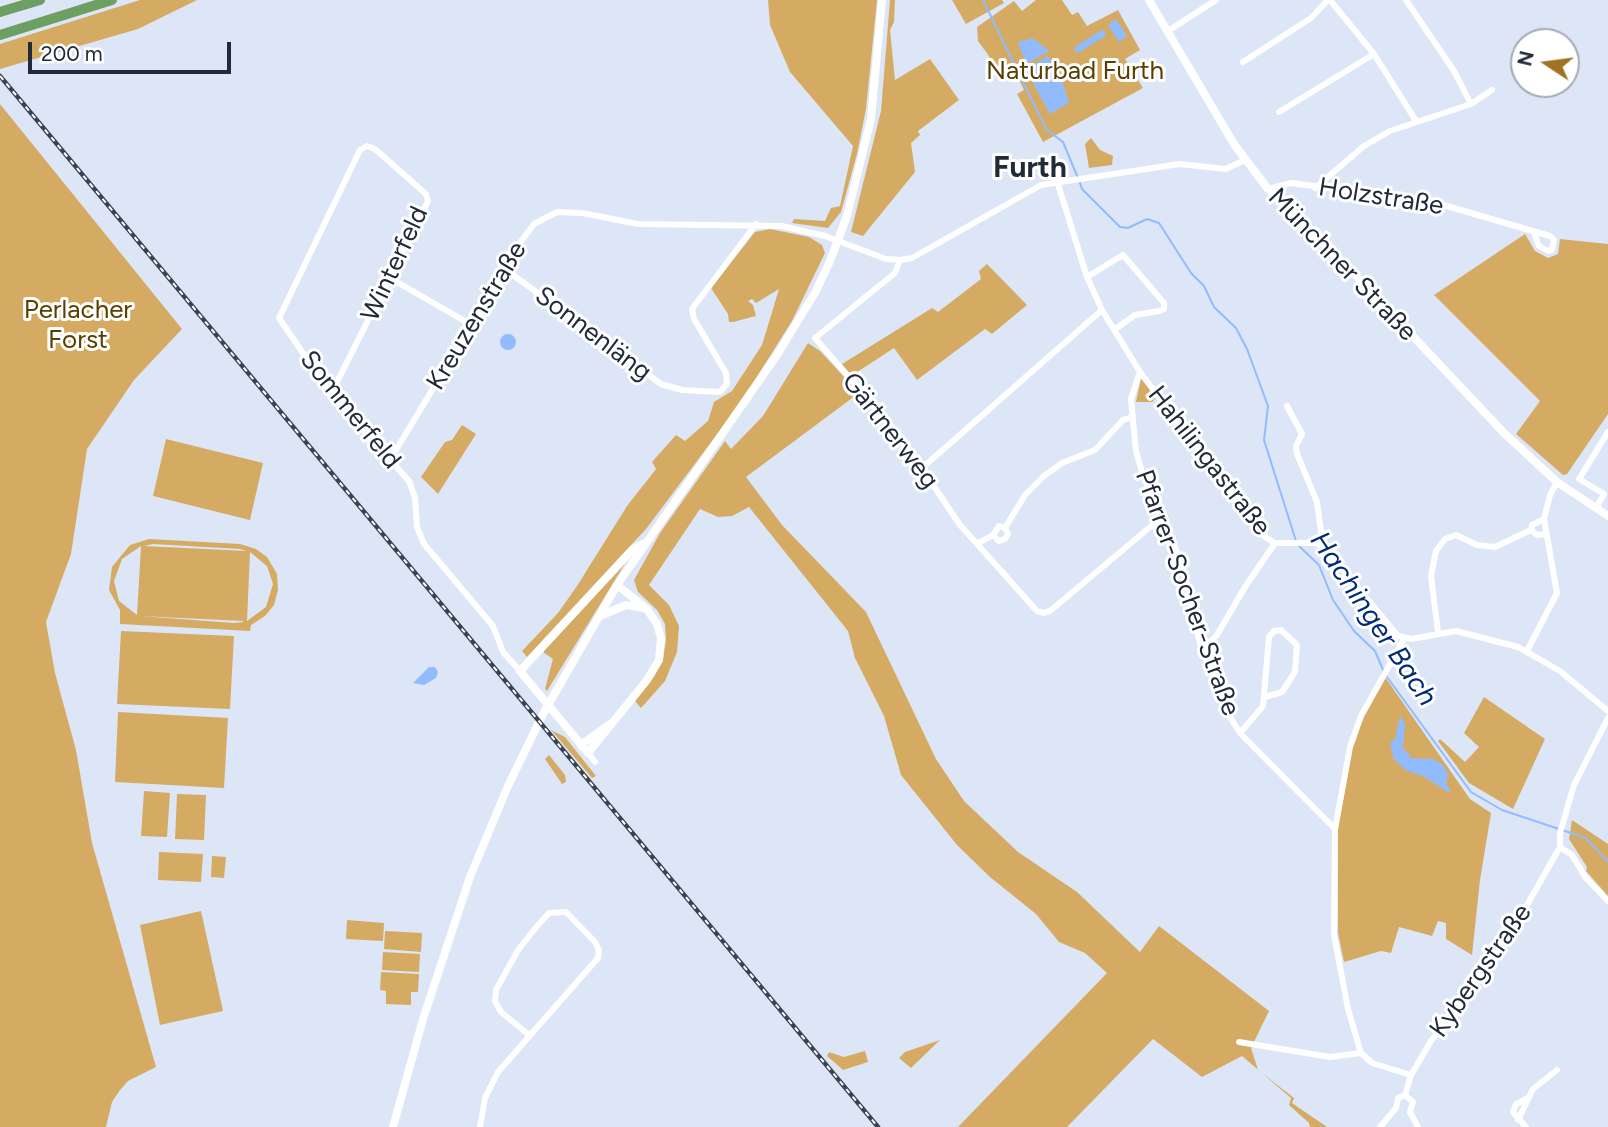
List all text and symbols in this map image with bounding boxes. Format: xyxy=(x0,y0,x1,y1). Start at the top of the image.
scale bar xyxy=(32,28,234,72)
north arrow xyxy=(1510,28,1580,98)
text: 200 m xyxy=(41,41,103,66)
text: N xyxy=(1513,49,1539,68)
park label: Naturbad Furth xyxy=(986,55,1164,87)
district label: Furth xyxy=(993,150,1067,186)
street label: Holzstraße xyxy=(1316,172,1446,222)
street label: Münchner Straße xyxy=(1261,182,1423,348)
street label: Winterfeld xyxy=(355,202,435,326)
street label: Kreuzenstraße xyxy=(420,236,534,396)
street label: Sonnenläng xyxy=(529,280,657,388)
park label: Perlacher Forst xyxy=(24,294,132,356)
street label: Sommerfeld xyxy=(293,345,407,475)
street label: Gärtnerweg xyxy=(835,367,945,495)
street label: Hahilingastraße xyxy=(1141,380,1277,542)
street label: Pfarrer-Socher-Straße xyxy=(1128,466,1246,720)
water label: Hachinger Bach xyxy=(1302,525,1444,713)
street label: Kybergstraße xyxy=(1424,898,1538,1044)

